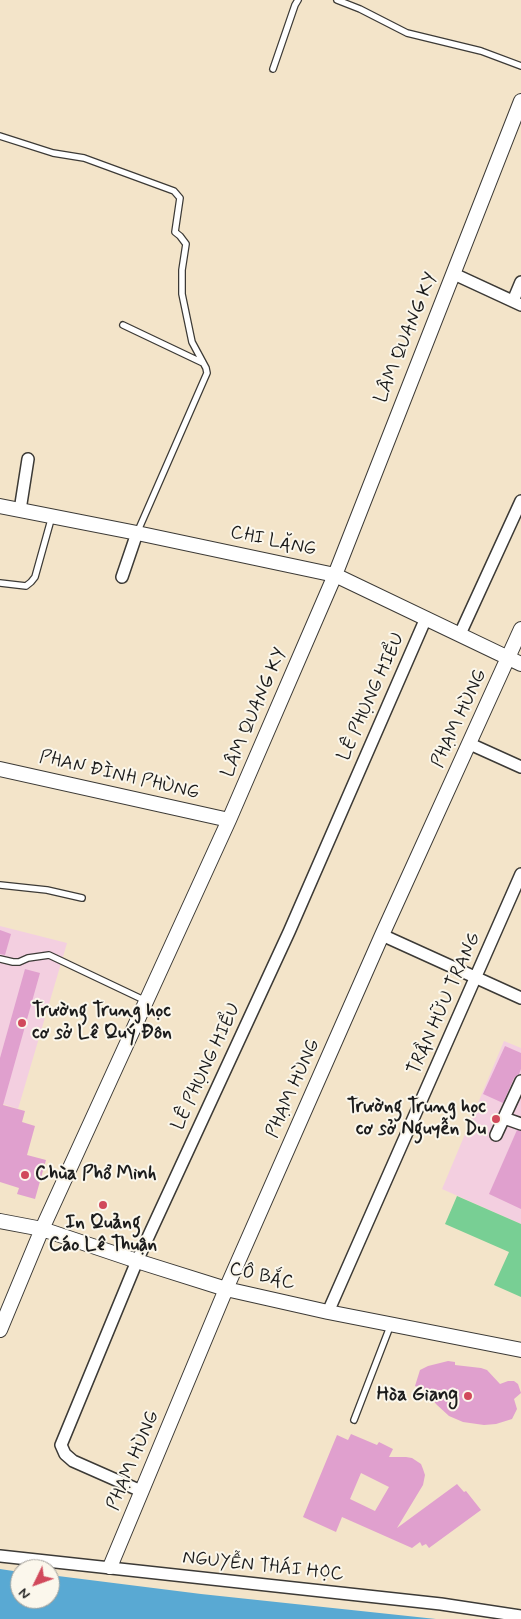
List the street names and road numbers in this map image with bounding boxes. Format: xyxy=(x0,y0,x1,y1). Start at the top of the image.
street label: LÂM QUANG KY xyxy=(370,269,444,407)
street label: CHI LĂNG xyxy=(228,522,318,562)
street label: LÊ PHỤNG HIỂU xyxy=(334,629,410,765)
street label: LÂM QUANG KY xyxy=(217,645,293,781)
street label: PHẠM HÙNG xyxy=(427,666,493,772)
street label: PHAN ĐÌNH PHÙNG xyxy=(37,747,201,805)
street label: TRẦN HỮU TRANG xyxy=(403,929,487,1079)
street label: LÊ PHỤNG HIỂU xyxy=(168,1000,246,1134)
street label: PHẠM HÙNG xyxy=(262,1036,326,1142)
street label: CÔ BẮC xyxy=(227,1258,297,1296)
street label: PHẠM HÙNG xyxy=(103,1408,165,1514)
street label: NGUYỄN THÁI HỌC xyxy=(181,1547,345,1587)

